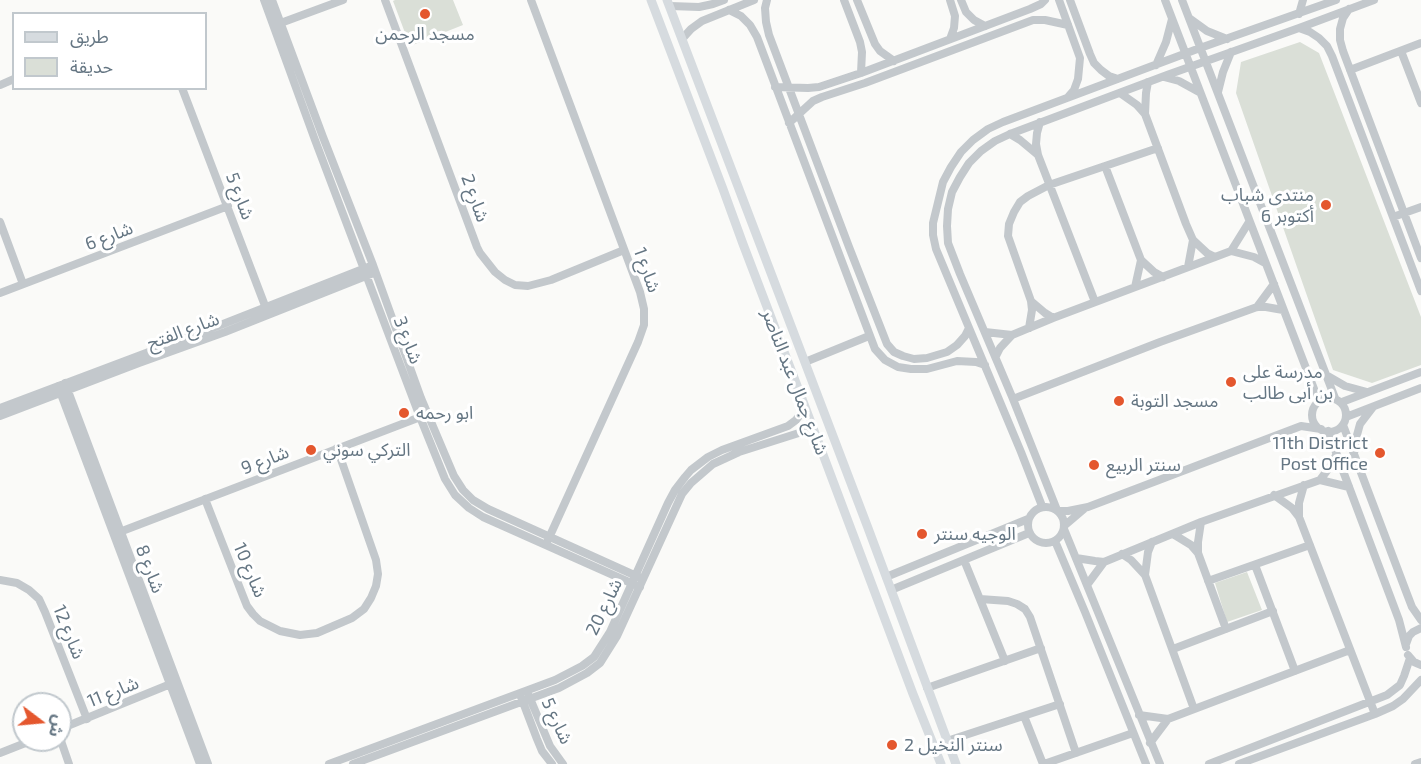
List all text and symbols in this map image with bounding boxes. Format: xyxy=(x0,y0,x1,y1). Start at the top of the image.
marker: مسجد الرحمن xyxy=(418,7,432,21)
legend xyxy=(12,12,207,90)
place label: مسجد الرحمن xyxy=(375,23,475,45)
text: طريق xyxy=(70,25,109,47)
text: حديقة xyxy=(70,55,113,77)
street label: شارع 5 xyxy=(221,169,259,223)
street label: شارع 2 xyxy=(456,171,494,225)
place label: منتدى شباب 6 أكتوبر xyxy=(1221,184,1314,226)
marker: منتدى شباب 6 أكتوبر xyxy=(1319,198,1333,212)
street label: شارع 6 xyxy=(82,217,136,255)
street label: شارع 1 xyxy=(629,245,665,295)
street label: شارع جمال عبد الناصر xyxy=(757,306,833,458)
street label: شارع الفتح xyxy=(144,308,222,354)
street label: شارع 3 xyxy=(389,313,427,367)
place label: مدرسة على بن أبى طالب xyxy=(1243,361,1333,404)
marker: مدرسة على بن أبى طالب xyxy=(1224,375,1238,389)
place label: مسجد التوبة xyxy=(1131,390,1219,412)
marker: مسجد التوبة xyxy=(1112,394,1126,408)
place label: ابو رحمه xyxy=(416,402,473,424)
marker: ابو رحمه xyxy=(397,406,411,420)
place label: 11th District Post Office xyxy=(1273,432,1368,474)
place label: التركي سوني xyxy=(323,439,410,461)
street label: شارع 9 xyxy=(238,441,292,479)
marker: التركي سوني xyxy=(304,443,318,457)
marker: 11th District Post Office xyxy=(1373,446,1387,460)
place label: سنتر الربيع xyxy=(1106,454,1181,476)
marker: سنتر الربيع xyxy=(1087,458,1101,472)
place label: الوجيه سنتر xyxy=(934,523,1016,545)
marker: الوجيه سنتر xyxy=(915,527,929,541)
street label: شارع 10 xyxy=(229,539,271,601)
street label: شارع 8 xyxy=(131,542,169,596)
street label: شارع 20 xyxy=(581,575,627,639)
street label: شارع 12 xyxy=(48,602,90,662)
street label: شارع 11 xyxy=(84,672,142,712)
north arrow xyxy=(12,692,72,752)
street label: شارع 5 xyxy=(537,694,577,748)
text: ش xyxy=(46,713,70,740)
place label: سنتر النخيل 2 xyxy=(904,734,1003,756)
marker: سنتر النخيل 2 xyxy=(885,738,899,752)

